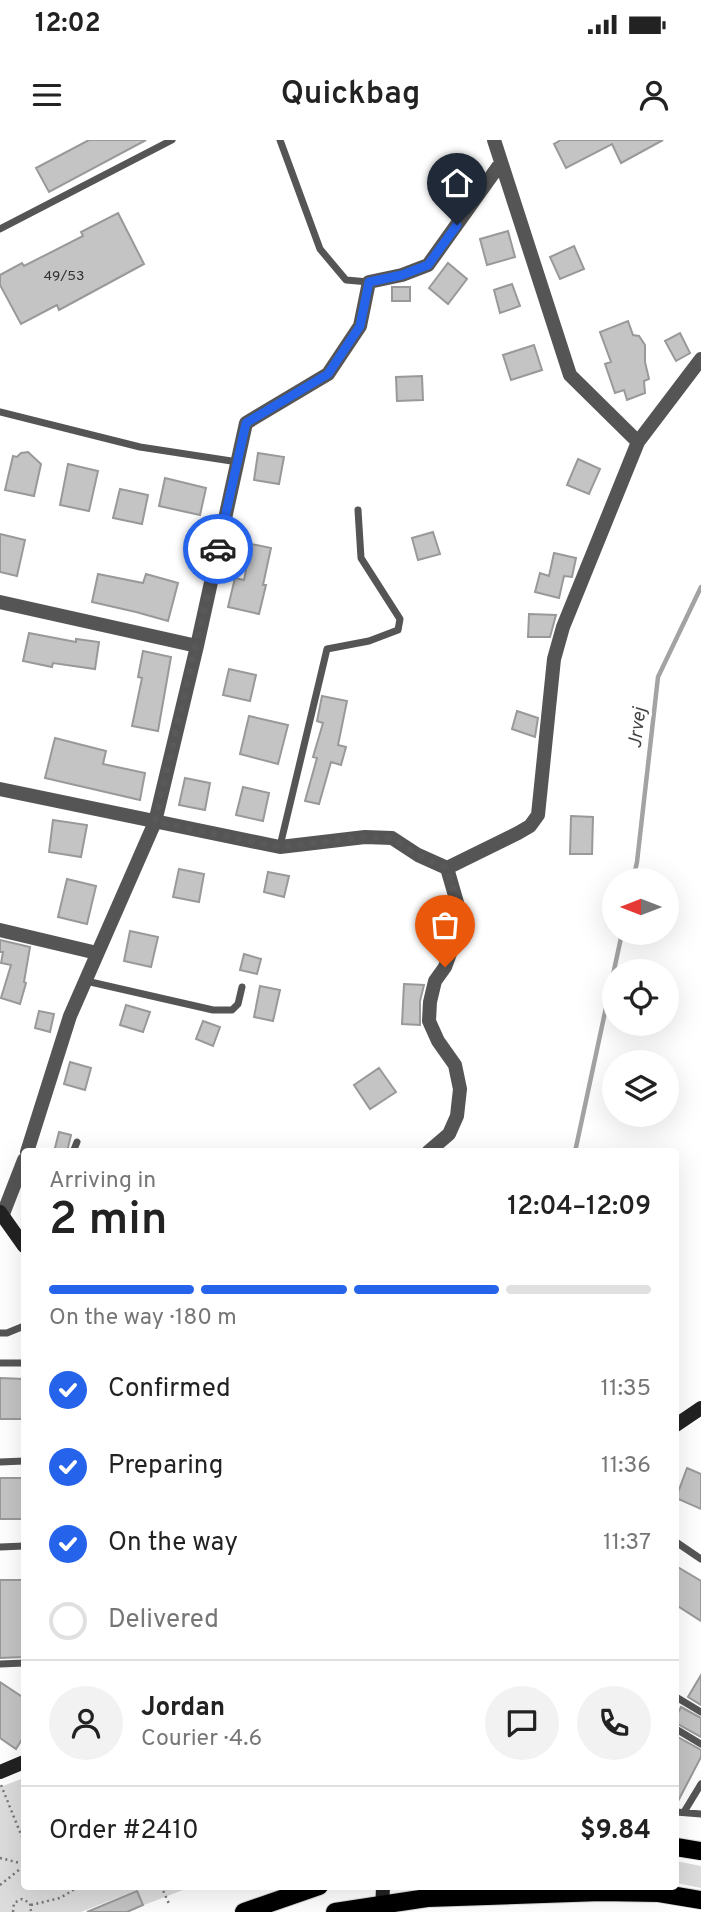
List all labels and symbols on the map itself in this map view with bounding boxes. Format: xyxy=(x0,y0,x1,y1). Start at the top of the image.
pin xyxy=(427,153,487,225)
house number: 49/53 xyxy=(44,268,84,285)
courier xyxy=(183,514,253,584)
water label: Jrvej xyxy=(624,705,653,750)
north arrow xyxy=(602,868,679,945)
pin xyxy=(415,895,475,967)

